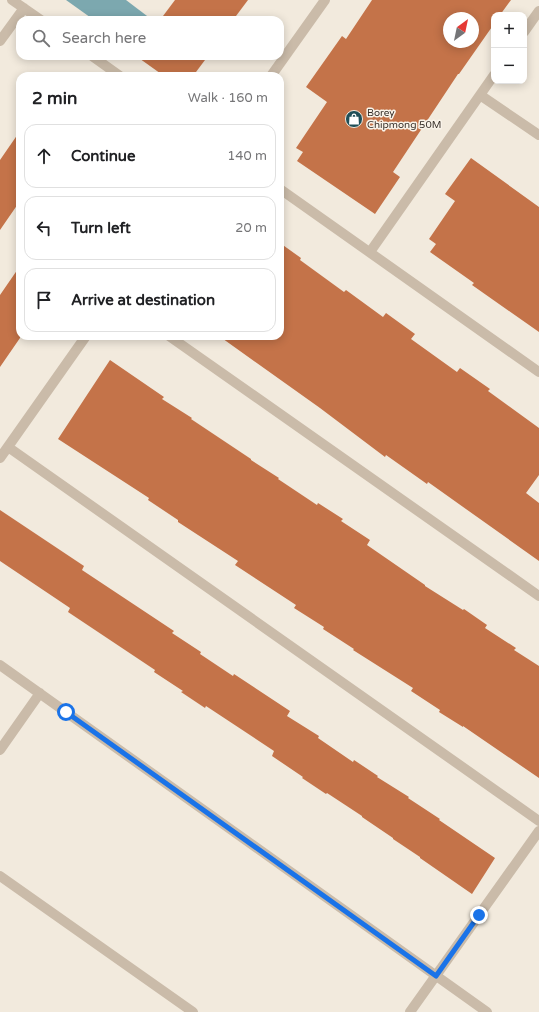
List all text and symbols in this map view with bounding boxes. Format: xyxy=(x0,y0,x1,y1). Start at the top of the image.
north arrow xyxy=(443,12,479,48)
map controls xyxy=(491,12,527,84)
button: + xyxy=(491,12,527,48)
search box xyxy=(16,16,284,60)
icon: search xyxy=(30,27,52,49)
text: Search here xyxy=(62,29,146,47)
button: − xyxy=(491,48,527,84)
text: 2 min xyxy=(32,88,77,109)
text: Walk · 160 m xyxy=(188,90,268,106)
place label: Borey Chipmong 50M xyxy=(367,107,441,131)
shop icon: Borey Chipmong 50M xyxy=(344,109,364,129)
icon: ahead xyxy=(33,145,55,167)
text: Continue xyxy=(71,147,135,165)
text: 140 m xyxy=(227,148,267,164)
icon: left xyxy=(33,217,55,239)
text: Turn left xyxy=(71,219,131,237)
text: 20 m xyxy=(235,220,267,236)
icon: arrive xyxy=(33,289,55,311)
text: Arrive at destination xyxy=(71,291,215,309)
route start xyxy=(57,703,75,721)
route end xyxy=(470,906,488,924)

